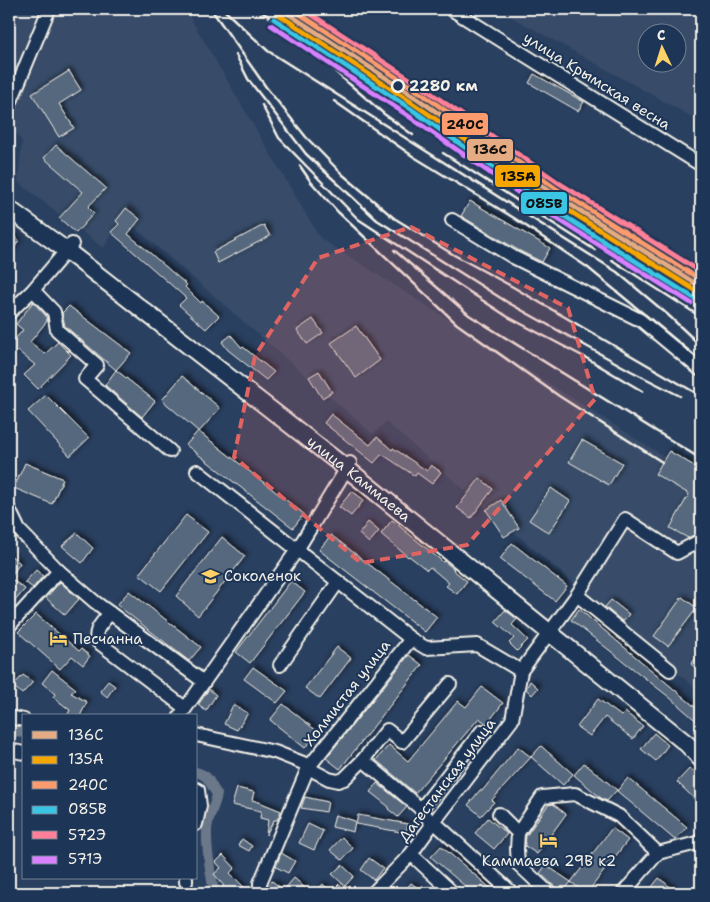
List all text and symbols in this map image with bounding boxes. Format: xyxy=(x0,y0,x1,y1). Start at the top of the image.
north arrow xyxy=(638,22,688,72)
text: С xyxy=(656,26,666,44)
street label: улица Крымская весна xyxy=(520,27,675,135)
place label: 2280 км xyxy=(409,76,478,96)
marker: 2280 км xyxy=(391,79,405,93)
line badge: 240С xyxy=(441,112,489,136)
text: 240С xyxy=(446,115,484,133)
line badge: 136С xyxy=(466,138,514,162)
text: 136С xyxy=(473,140,507,158)
line badge: 135А xyxy=(494,164,541,188)
text: 135А xyxy=(500,167,536,185)
line badge: 085В xyxy=(520,191,568,215)
text: 085В xyxy=(525,194,563,212)
street label: улица Каммаева xyxy=(303,431,416,527)
school or university icon: Соколенок xyxy=(200,566,220,586)
place label: Соколенок xyxy=(224,566,301,586)
hotel icon: Песчанна xyxy=(49,629,69,649)
place label: Песчанна xyxy=(73,629,143,649)
street label: Холмистая улица xyxy=(299,635,395,750)
legend xyxy=(22,714,198,880)
street label: Дагестанская улица xyxy=(394,714,501,846)
text: 136С xyxy=(68,725,103,745)
text: 135А xyxy=(68,749,104,769)
text: 240С xyxy=(68,775,108,795)
text: 085В xyxy=(68,799,107,819)
text: 572Э xyxy=(68,825,106,845)
hotel icon: Каммаева 29В к2 xyxy=(539,830,559,850)
text: 571Э xyxy=(68,849,102,869)
place label: Каммаева 29В к2 xyxy=(482,851,616,871)

